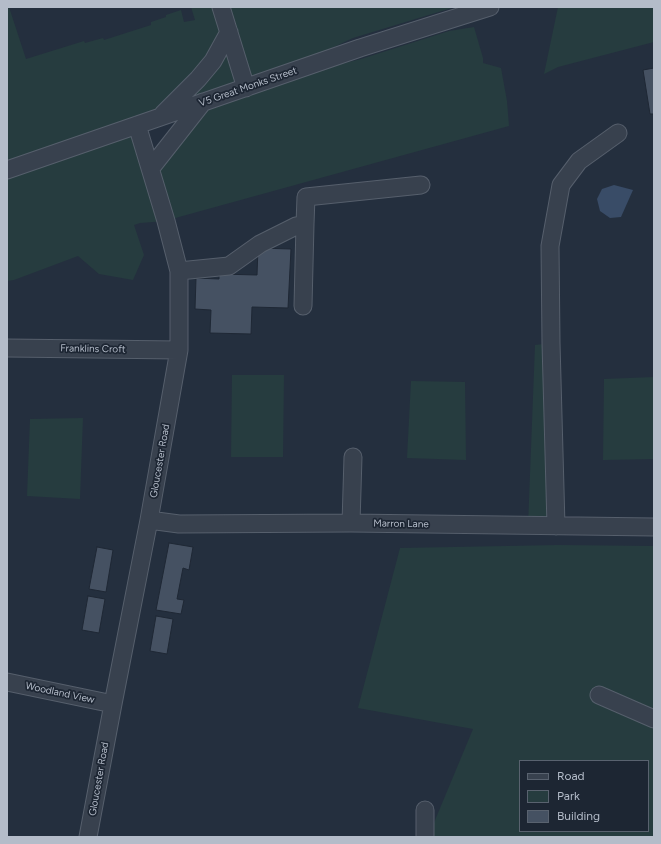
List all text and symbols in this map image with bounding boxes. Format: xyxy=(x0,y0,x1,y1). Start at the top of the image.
street label: V5 Great Monks Street xyxy=(197,65,299,109)
street label: Franklins Croft xyxy=(60,342,126,356)
street label: Gloucester Road xyxy=(148,423,172,499)
street label: Marron Lane xyxy=(373,518,429,530)
street label: Woodland View xyxy=(24,680,96,706)
street label: Gloucester Road xyxy=(87,741,111,817)
legend xyxy=(519,760,649,832)
text: Road xyxy=(557,769,585,783)
text: Park xyxy=(557,789,580,803)
text: Building xyxy=(557,809,600,823)

